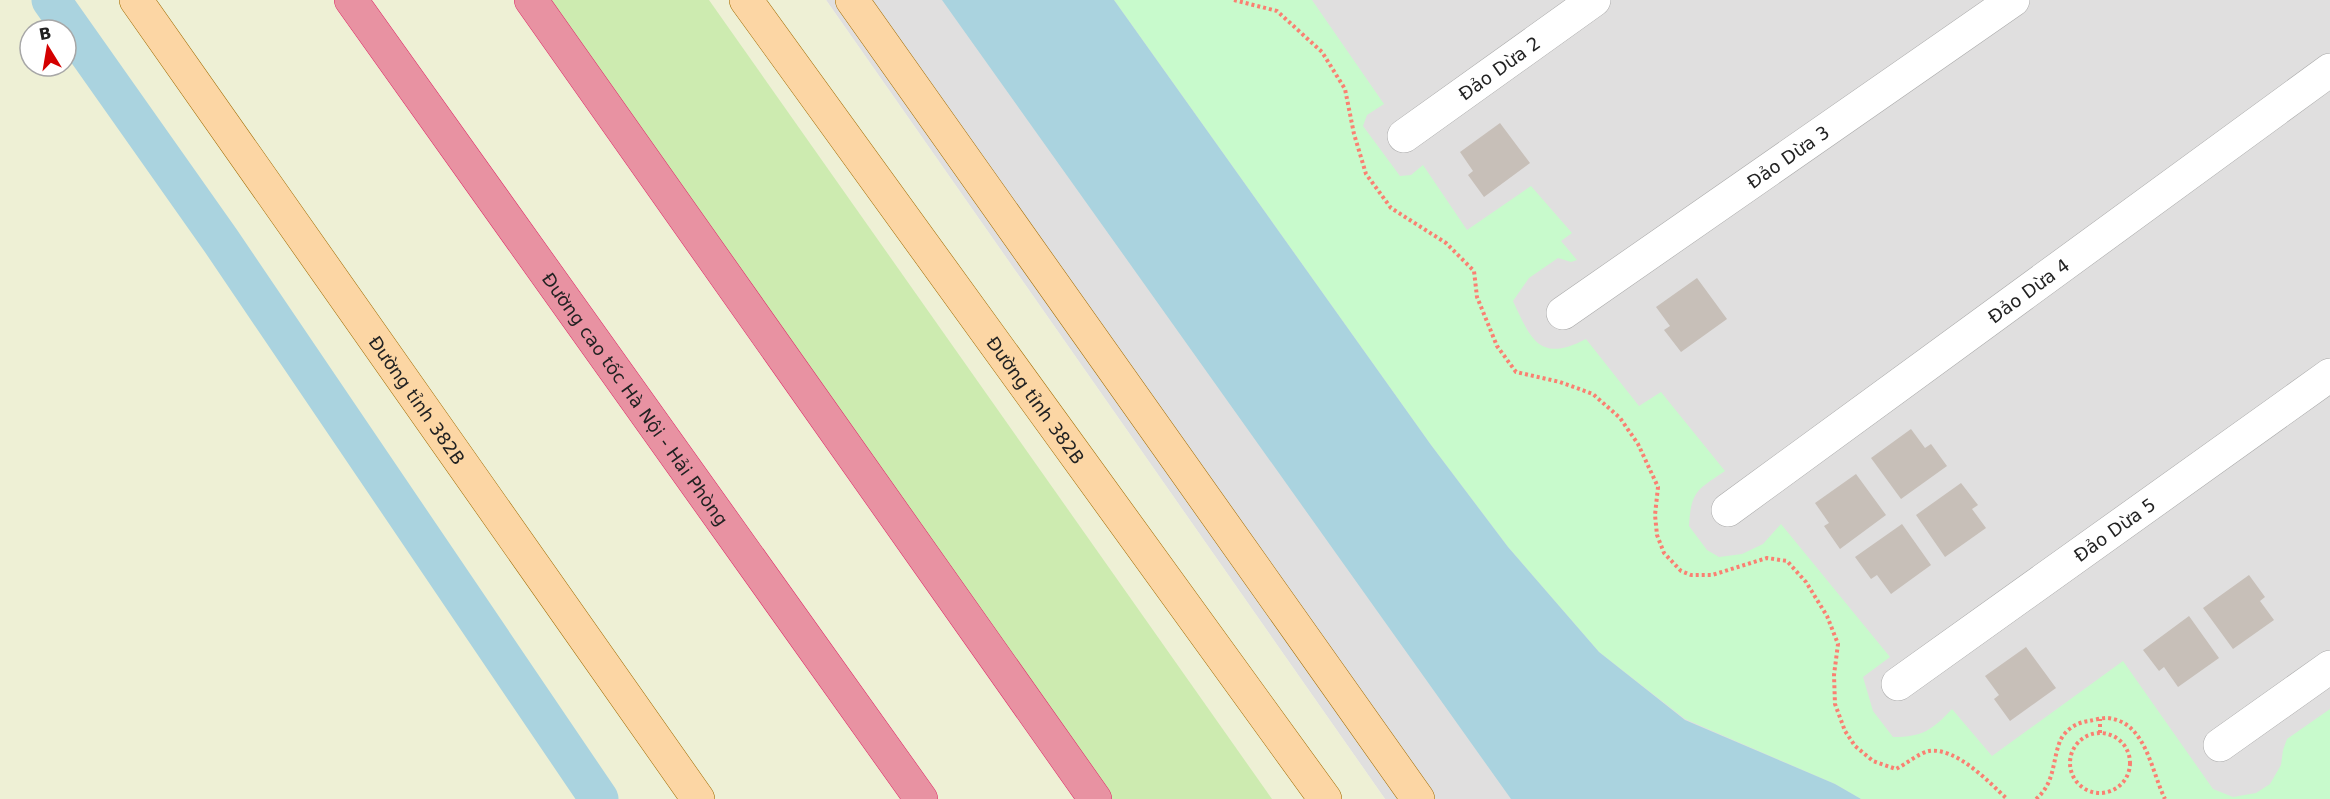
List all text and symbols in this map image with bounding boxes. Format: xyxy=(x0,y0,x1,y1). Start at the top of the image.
north arrow xyxy=(18,18,78,78)
text: B xyxy=(37,23,53,44)
street label: Đảo Dừa 2 xyxy=(1454,32,1544,104)
street label: Đảo Dừa 3 xyxy=(1743,121,1833,192)
street label: Đảo Dừa 4 xyxy=(1984,254,2073,327)
street label: Đường cao tốc Hà Nội - Hải Phòng xyxy=(538,268,733,529)
street label: Đường tỉnh 382B xyxy=(365,332,470,468)
street label: Đường tỉnh 382B xyxy=(983,332,1089,468)
street label: Đảo Dừa 5 xyxy=(2070,493,2159,565)

